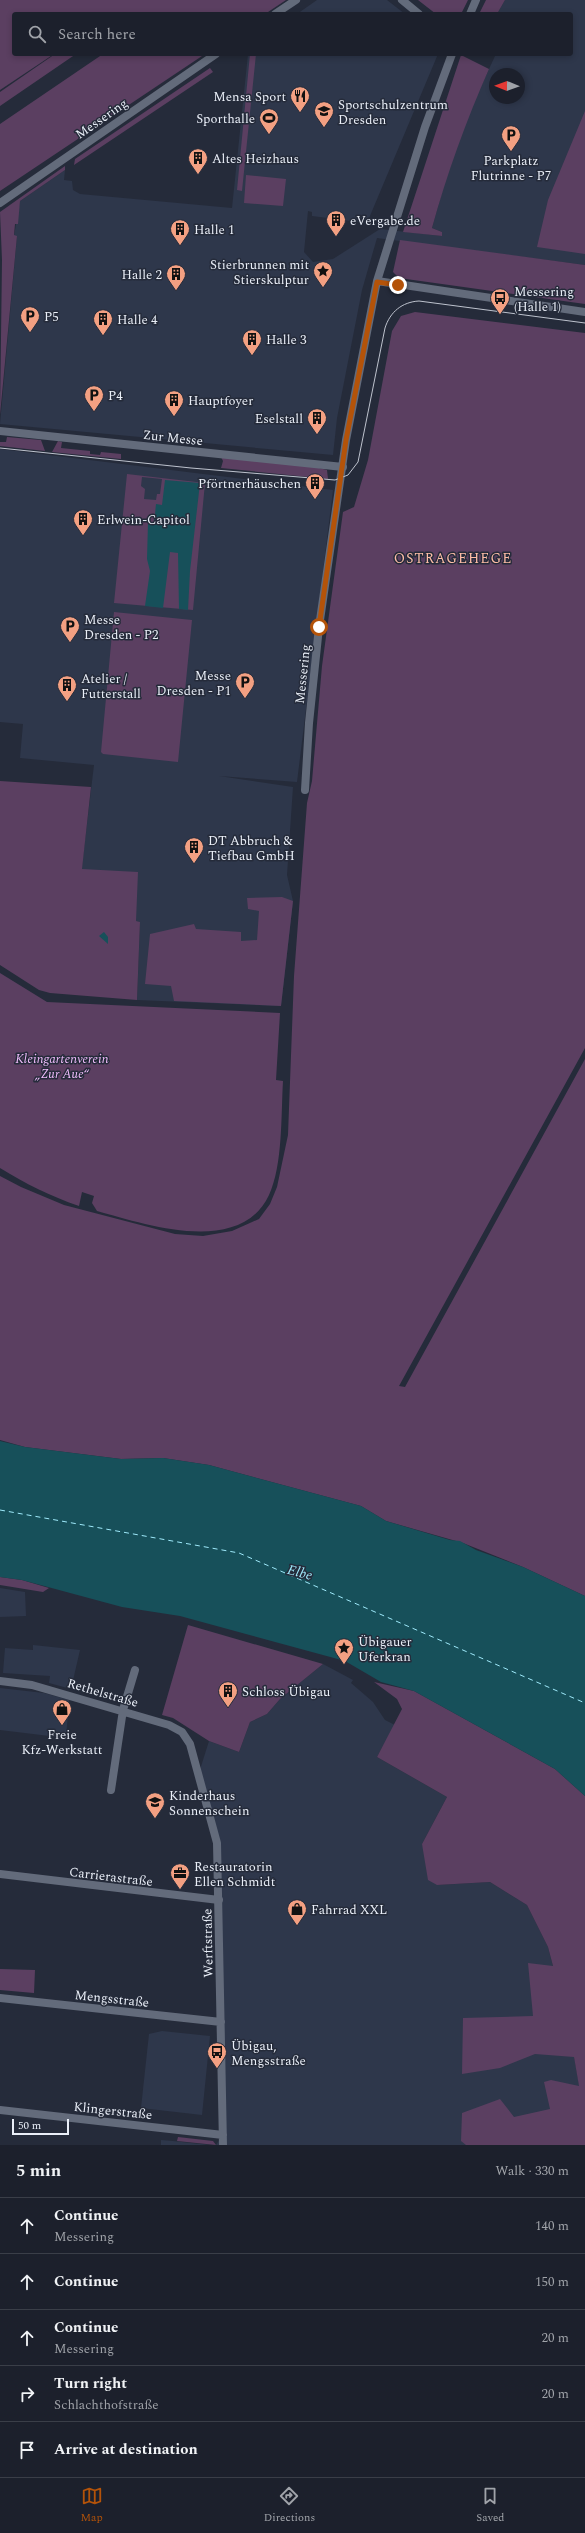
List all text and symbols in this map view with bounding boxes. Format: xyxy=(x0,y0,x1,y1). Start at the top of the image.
search box xyxy=(12,12,573,56)
icon: search xyxy=(26,23,48,45)
text: Search here xyxy=(58,23,136,46)
north arrow xyxy=(489,68,525,104)
restaurant icon: Mensa Sport xyxy=(289,85,311,113)
place label: Mensa Sport xyxy=(213,87,286,107)
street label: Messering xyxy=(71,93,132,144)
place label: Sportschulzentrum Dresden xyxy=(338,95,448,130)
school or university icon: Sportschulzentrum Dresden xyxy=(313,100,335,128)
sports icon: Sporthalle xyxy=(258,107,280,135)
place label: Sporthalle xyxy=(196,109,255,129)
parking icon: Parkplatz Flutrinne - P7 xyxy=(500,124,522,152)
building icon: Altes Heizhaus xyxy=(187,147,209,175)
place label: Altes Heizhaus xyxy=(212,149,299,169)
place label: Parkplatz Flutrinne - P7 xyxy=(471,151,551,186)
building icon: eVergabe.de xyxy=(325,209,347,237)
place label: eVergabe.de xyxy=(350,211,420,231)
building icon: Halle 1 xyxy=(169,218,191,246)
place label: Halle 1 xyxy=(194,220,235,240)
place label: Stierbrunnen mit Stierskulptur xyxy=(210,255,309,290)
place icon: Stierbrunnen mit Stierskulptur xyxy=(312,260,334,288)
building icon: Halle 2 xyxy=(165,263,187,291)
place label: Halle 2 xyxy=(121,265,162,285)
route end xyxy=(389,276,407,294)
place label: Messering (Halle 1) xyxy=(514,282,574,317)
bus stop icon: Messering (Halle 1) xyxy=(489,287,511,315)
parking icon: P5 xyxy=(19,305,41,333)
place label: P5 xyxy=(44,307,59,327)
building icon: Halle 4 xyxy=(92,308,114,336)
place label: Halle 4 xyxy=(117,310,158,330)
building icon: Halle 3 xyxy=(241,328,263,356)
place label: Halle 3 xyxy=(266,330,307,350)
parking icon: P4 xyxy=(83,384,105,412)
place label: P4 xyxy=(108,386,123,406)
building icon: Hauptfoyer xyxy=(163,389,185,417)
place label: Hauptfoyer xyxy=(188,391,253,411)
building icon: Eselstall xyxy=(306,407,328,435)
place label: Eselstall xyxy=(255,409,303,429)
street label: Zur Messe xyxy=(142,425,204,451)
building icon: Pförtnerhäuschen xyxy=(304,472,326,500)
place label: Pförtnerhäuschen xyxy=(198,474,301,494)
building icon: Erlwein-Capitol xyxy=(72,508,94,536)
place label: Erlwein-Capitol xyxy=(97,510,190,530)
district label: OSTRAGEHEGE xyxy=(394,548,512,569)
place label: Messe Dresden - P2 xyxy=(84,610,158,645)
parking icon: Messe Dresden - P2 xyxy=(59,615,81,643)
route start xyxy=(310,618,328,636)
street label: Messering xyxy=(290,643,316,705)
place label: Messe Dresden - P1 xyxy=(157,666,231,701)
place label: Atelier / Futterstall xyxy=(81,669,141,704)
parking icon: Messe Dresden - P1 xyxy=(234,671,256,699)
building icon: Atelier / Futterstall xyxy=(56,674,78,702)
place label: DT Abbruch & Tiefbau GmbH xyxy=(208,831,295,866)
building icon: DT Abbruch & Tiefbau GmbH xyxy=(183,836,205,864)
park label: Kleingartenverein „Zur Aue“ xyxy=(15,1049,109,1084)
water label: Elbe xyxy=(285,1559,315,1586)
place label: Übigauer Uferkran xyxy=(358,1632,412,1667)
place icon: Übigauer Uferkran xyxy=(333,1637,355,1665)
street label: Rethelstraße xyxy=(65,1673,141,1713)
building icon: Schloss Übigau xyxy=(217,1680,239,1708)
place label: Schloss Übigau xyxy=(242,1682,330,1702)
shop icon: Freie Kfz-Werkstatt xyxy=(51,1698,73,1726)
place label: Freie Kfz-Werkstatt xyxy=(22,1725,103,1760)
place label: Kinderhaus Sonnenschein xyxy=(169,1786,250,1821)
school or university icon: Kinderhaus Sonnenschein xyxy=(144,1791,166,1819)
place label: Restauratorin Ellen Schmidt xyxy=(194,1857,276,1892)
street label: Carrierastraße xyxy=(68,1862,154,1892)
office icon: Restauratorin Ellen Schmidt xyxy=(169,1862,191,1890)
shop icon: Fahrrad XXL xyxy=(286,1898,308,1926)
place label: Fahrrad XXL xyxy=(311,1900,387,1920)
street label: Werftstraße xyxy=(197,1908,219,1978)
street label: Mengsstraße xyxy=(74,1985,150,2013)
place label: Übigau, Mengsstraße xyxy=(231,2036,306,2071)
bus stop icon: Übigau, Mengsstraße xyxy=(206,2041,228,2069)
street label: Klingerstraße xyxy=(73,2097,153,2125)
scale bar xyxy=(12,2117,69,2136)
text: 50 m xyxy=(18,2117,41,2134)
text: 5 min xyxy=(16,2158,61,2184)
text: Walk · 330 m xyxy=(495,2161,569,2181)
text: Continue xyxy=(54,2204,119,2227)
icon: ahead xyxy=(16,2215,38,2237)
text: 140 m xyxy=(535,2216,569,2236)
text: Messering xyxy=(54,2227,114,2247)
text: Continue xyxy=(54,2270,119,2293)
icon: ahead xyxy=(16,2271,38,2293)
text: 150 m xyxy=(535,2272,569,2292)
text: Continue xyxy=(54,2316,119,2339)
icon: ahead xyxy=(16,2327,38,2349)
text: 20 m xyxy=(542,2328,569,2348)
text: Messering xyxy=(54,2339,114,2359)
text: Turn right xyxy=(54,2372,127,2395)
icon: right xyxy=(16,2383,38,2405)
text: 20 m xyxy=(542,2384,569,2404)
text: Schlachthofstraße xyxy=(54,2395,159,2415)
text: Arrive at destination xyxy=(54,2438,198,2461)
icon: arrive xyxy=(16,2439,38,2461)
tab: Map xyxy=(81,2485,103,2526)
tab: Directions xyxy=(264,2485,315,2526)
tab: Saved xyxy=(476,2485,504,2526)

